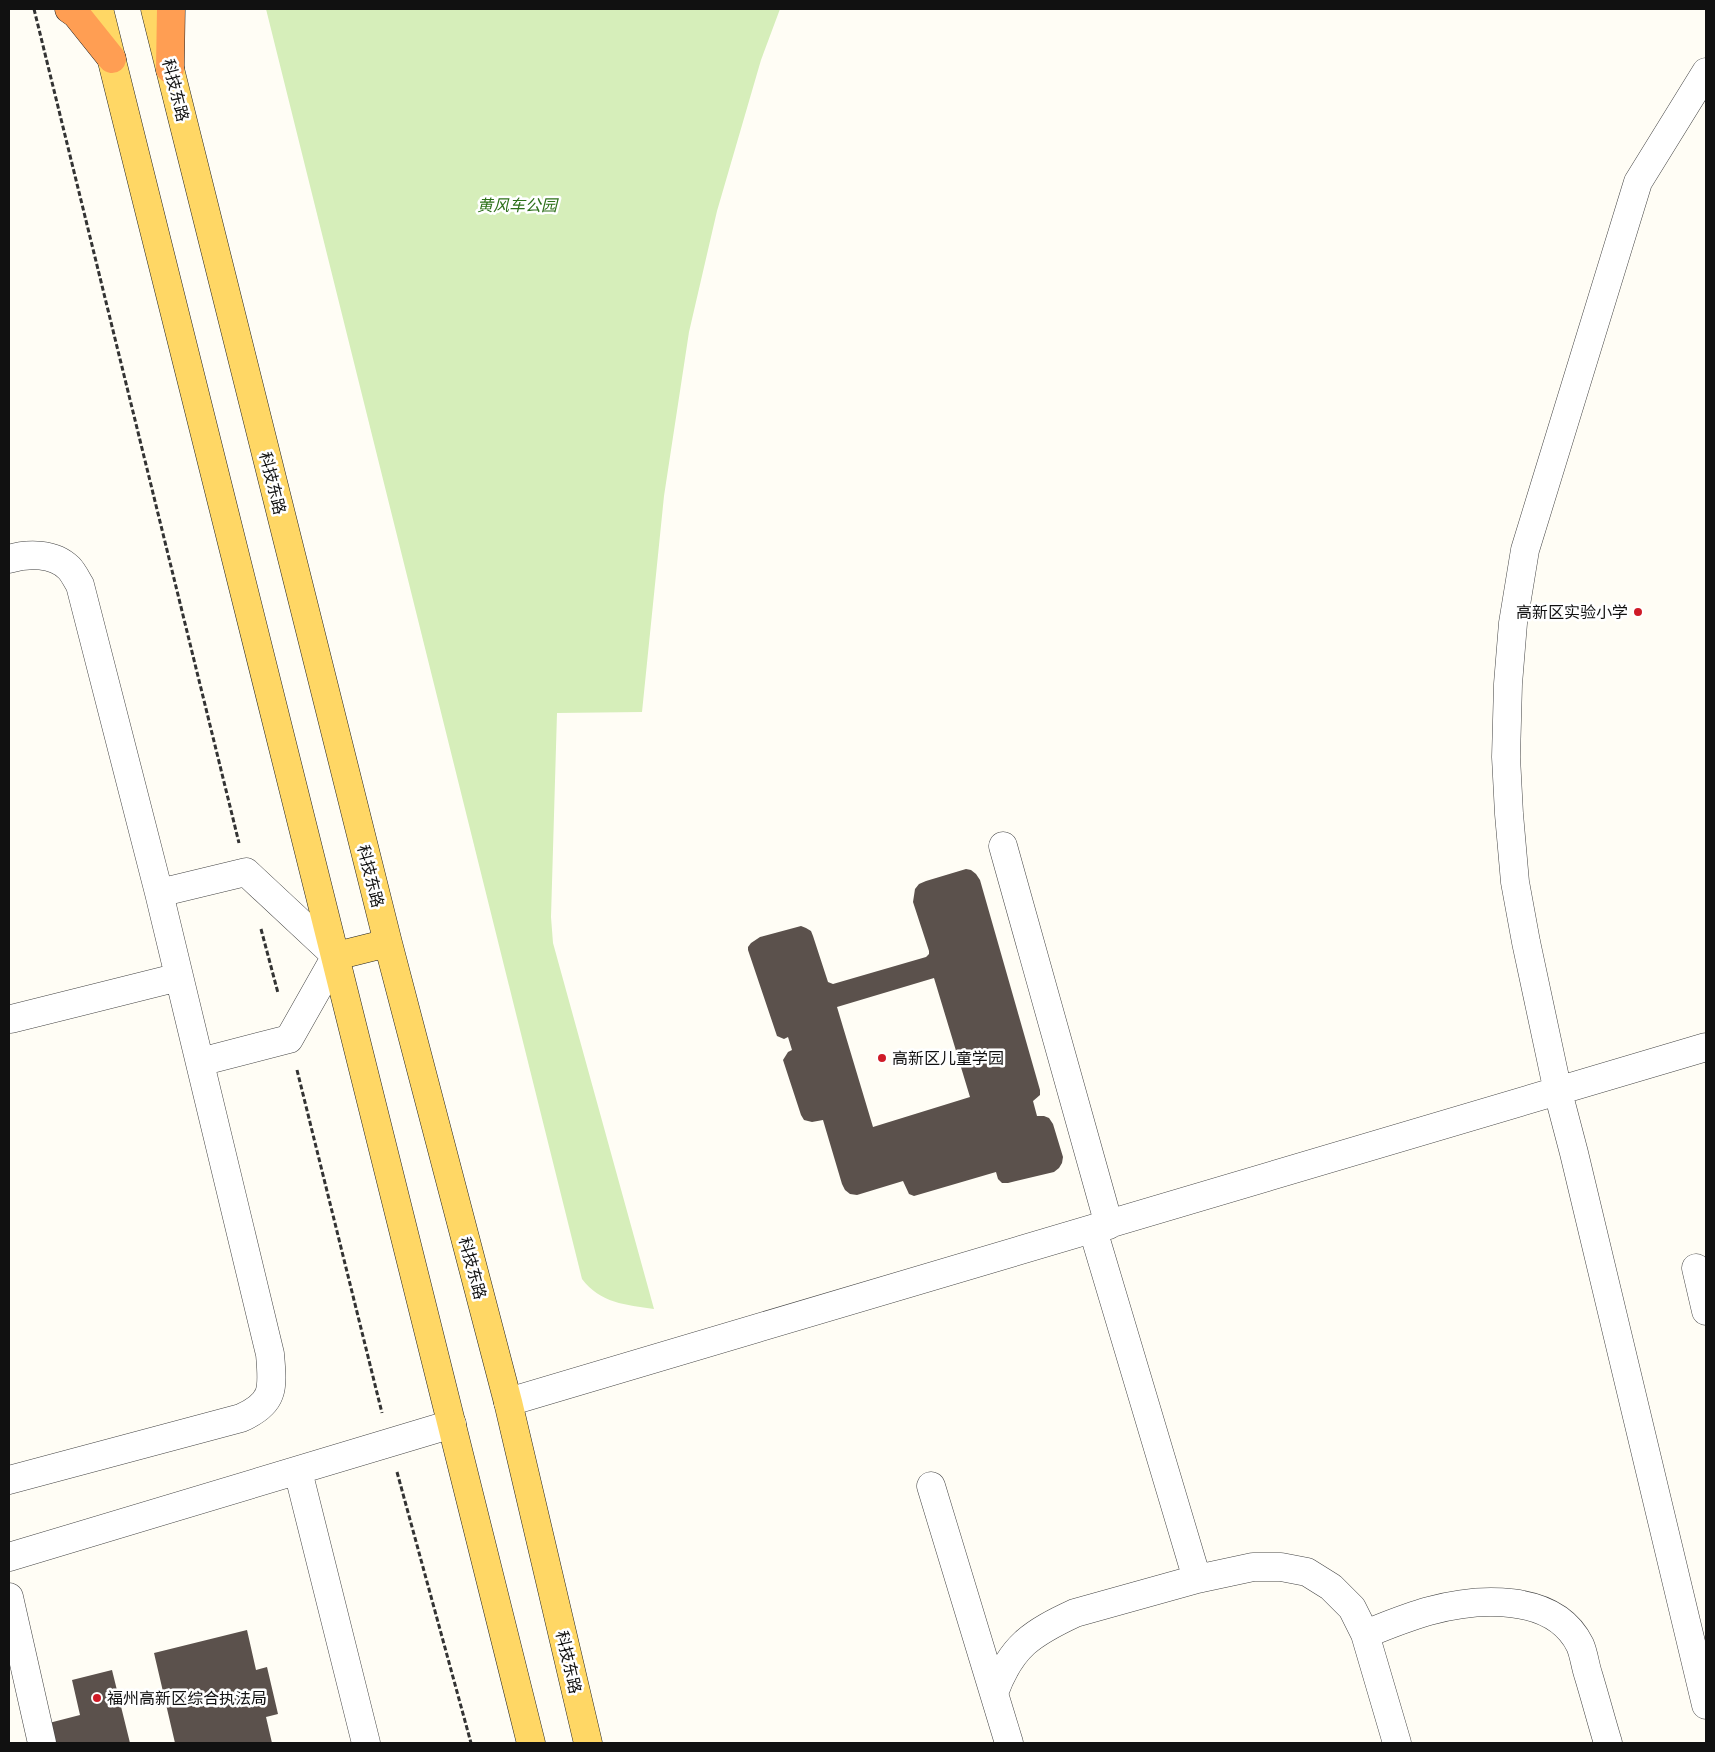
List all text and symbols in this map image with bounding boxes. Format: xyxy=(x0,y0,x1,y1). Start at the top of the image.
street label: 科技东路 xyxy=(159,57,193,123)
park label: 黄风车公园 xyxy=(477,195,559,215)
street label: 科技东路 xyxy=(256,450,290,516)
place label: 高新区实验小学 xyxy=(1516,602,1628,622)
marker: 高新区实验小学 xyxy=(1632,606,1644,618)
street label: 科技东路 xyxy=(354,843,388,909)
place label: 高新区儿童学园 xyxy=(892,1048,1004,1068)
marker: 高新区儿童学园 xyxy=(876,1052,888,1064)
street label: 科技东路 xyxy=(455,1234,491,1302)
street label: 科技东路 xyxy=(552,1629,586,1695)
place label: 福州高新区综合执法局 xyxy=(107,1688,267,1708)
marker: 福州高新区综合执法局 xyxy=(91,1692,103,1704)

